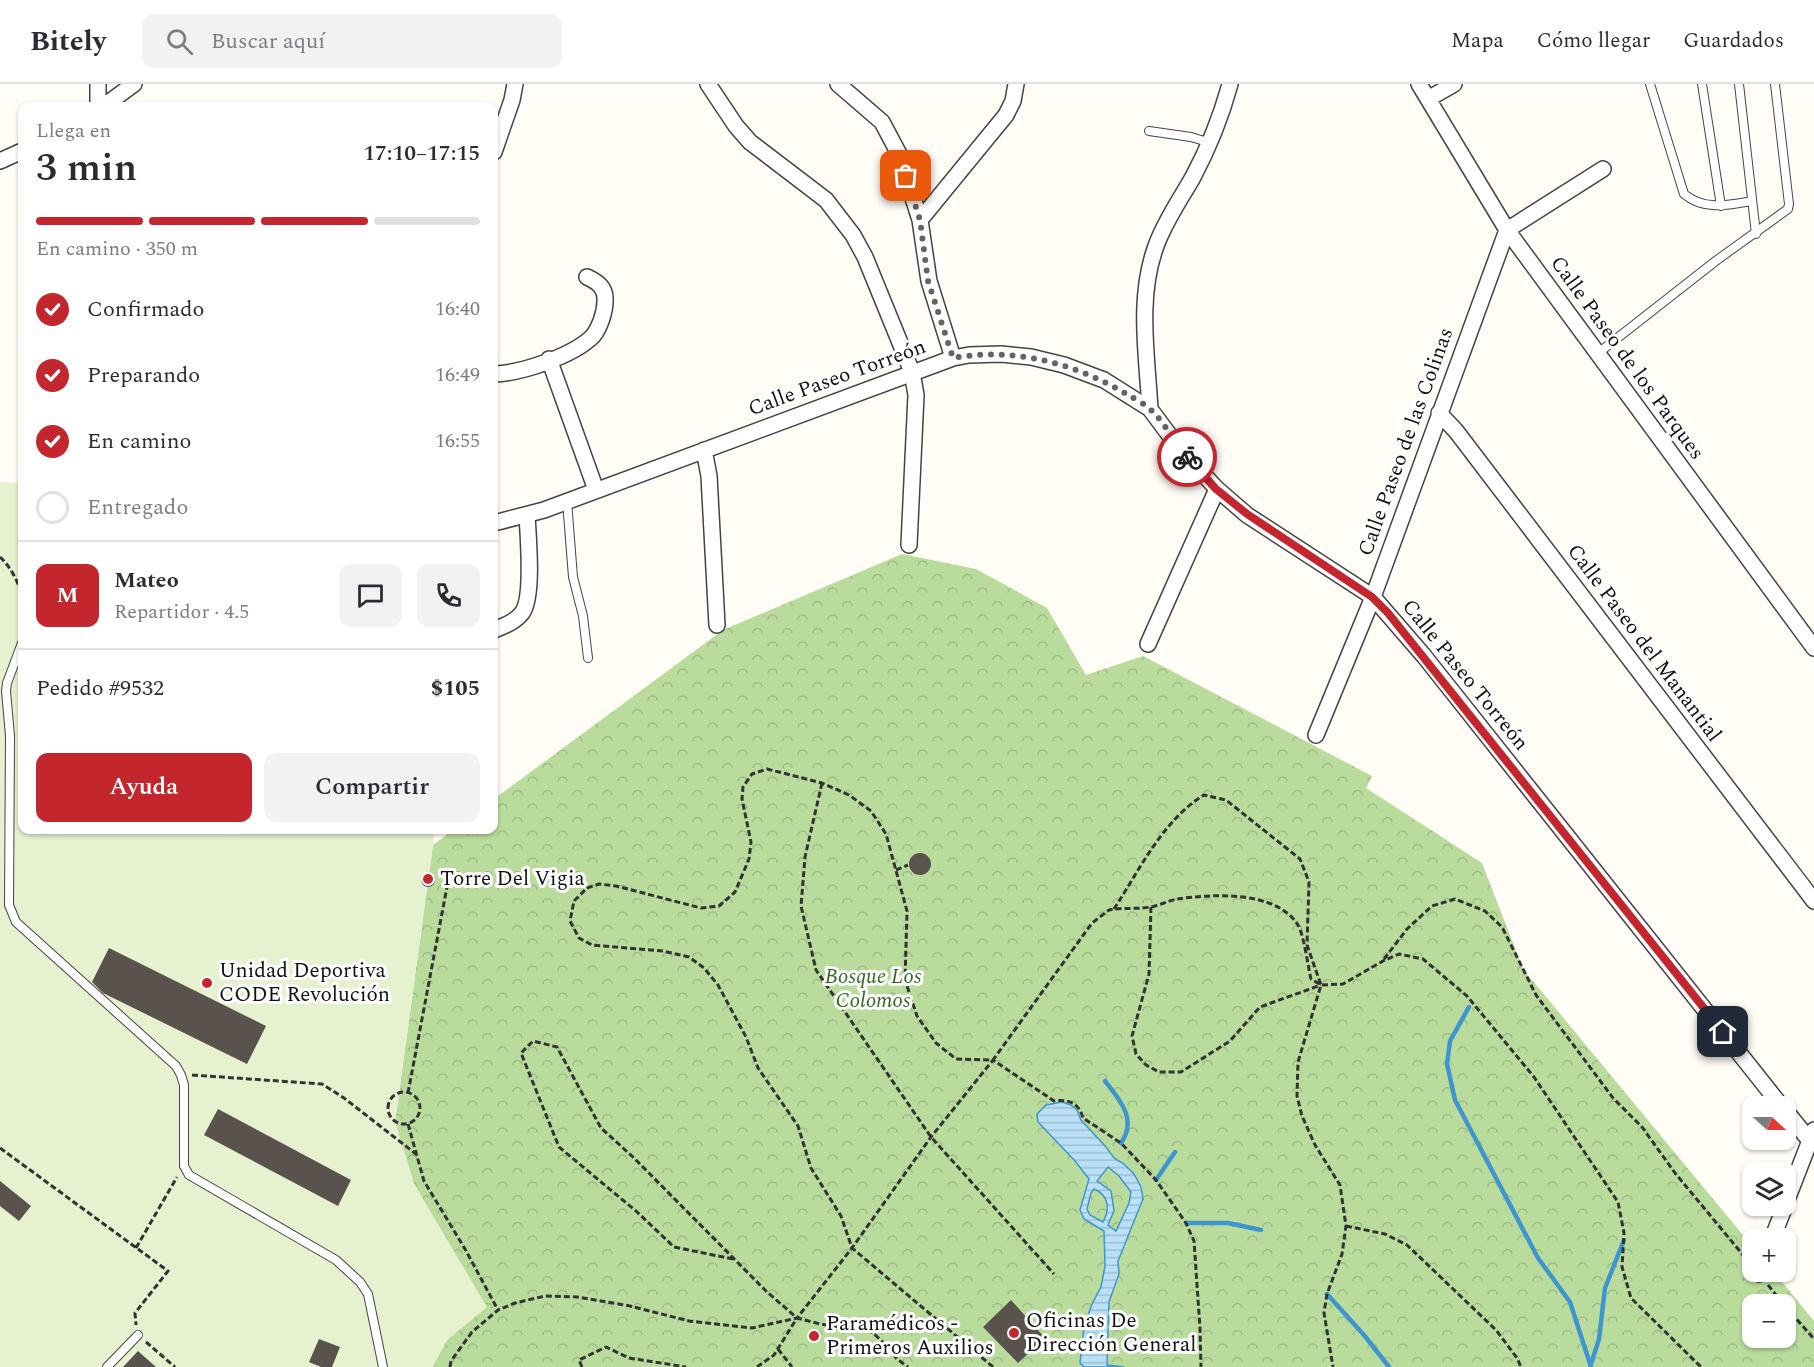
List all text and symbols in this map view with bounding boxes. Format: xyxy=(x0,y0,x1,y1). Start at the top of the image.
search box xyxy=(142,14,562,68)
text: Bitely xyxy=(30,20,106,63)
icon: search xyxy=(163,25,196,58)
text: Buscar aquí xyxy=(211,25,325,58)
text: Mapa xyxy=(1451,25,1504,57)
text: Cómo llegar xyxy=(1537,25,1650,57)
text: Guardados xyxy=(1683,25,1784,57)
text: Llega en xyxy=(36,116,111,146)
text: 17:10–17:15 xyxy=(363,137,480,170)
text: 3 min xyxy=(36,139,137,198)
pin xyxy=(880,150,931,201)
icon: bag xyxy=(889,159,922,192)
text: En camino · 350 m xyxy=(36,234,198,264)
street label: Calle Paseo de los Parques xyxy=(1542,249,1712,467)
icon: check xyxy=(36,293,69,326)
text: Confirmado xyxy=(87,293,204,326)
text: 16:40 xyxy=(435,294,480,324)
street label: Calle Paseo de las Colinas xyxy=(1350,323,1462,561)
street label: Calle Paseo Torreón xyxy=(744,331,930,425)
icon: check xyxy=(36,359,69,392)
text: Preparando xyxy=(87,359,200,392)
text: 16:49 xyxy=(435,360,480,390)
icon: check xyxy=(36,425,69,458)
text: En camino xyxy=(87,425,191,458)
text: 16:55 xyxy=(435,426,480,456)
courier xyxy=(1157,427,1217,487)
icon: bike xyxy=(1171,441,1204,474)
text: Entregado xyxy=(87,491,188,524)
street label: Calle Paseo del Manantial xyxy=(1559,537,1729,749)
text: Mateo xyxy=(114,564,179,597)
button: chat xyxy=(339,564,402,627)
button: phone xyxy=(417,564,480,627)
text: M xyxy=(57,579,78,612)
street label: Calle Paseo Torreón xyxy=(1394,592,1536,758)
text: Repartidor · 4.5 xyxy=(114,597,249,627)
text: Pedido #9532 xyxy=(36,672,164,705)
text: $105 xyxy=(431,672,480,705)
button: Ayuda xyxy=(36,753,252,822)
button: Compartir xyxy=(264,753,480,822)
place label: Torre Del Vigia xyxy=(440,863,586,895)
marker: Torre Del Vigia xyxy=(421,872,435,886)
place label: Unidad Deportiva CODE Revolución xyxy=(219,955,390,1011)
park label: Bosque Los Colomos xyxy=(825,961,922,1017)
marker: Unidad Deportiva CODE Revolución xyxy=(200,976,214,990)
pin xyxy=(1697,1006,1748,1057)
icon: home xyxy=(1706,1015,1739,1048)
north arrow xyxy=(1742,1096,1796,1150)
map controls xyxy=(1742,1096,1796,1348)
button: layers xyxy=(1742,1162,1796,1216)
button: + xyxy=(1742,1228,1796,1282)
button: − xyxy=(1742,1294,1796,1348)
place label: Oficinas De Dirección General xyxy=(1026,1305,1196,1361)
place label: Paramédicos - Primeros Auxilios xyxy=(826,1308,994,1364)
marker: Oficinas De Dirección General xyxy=(1007,1326,1021,1340)
marker: Paramédicos - Primeros Auxilios xyxy=(807,1329,821,1343)

